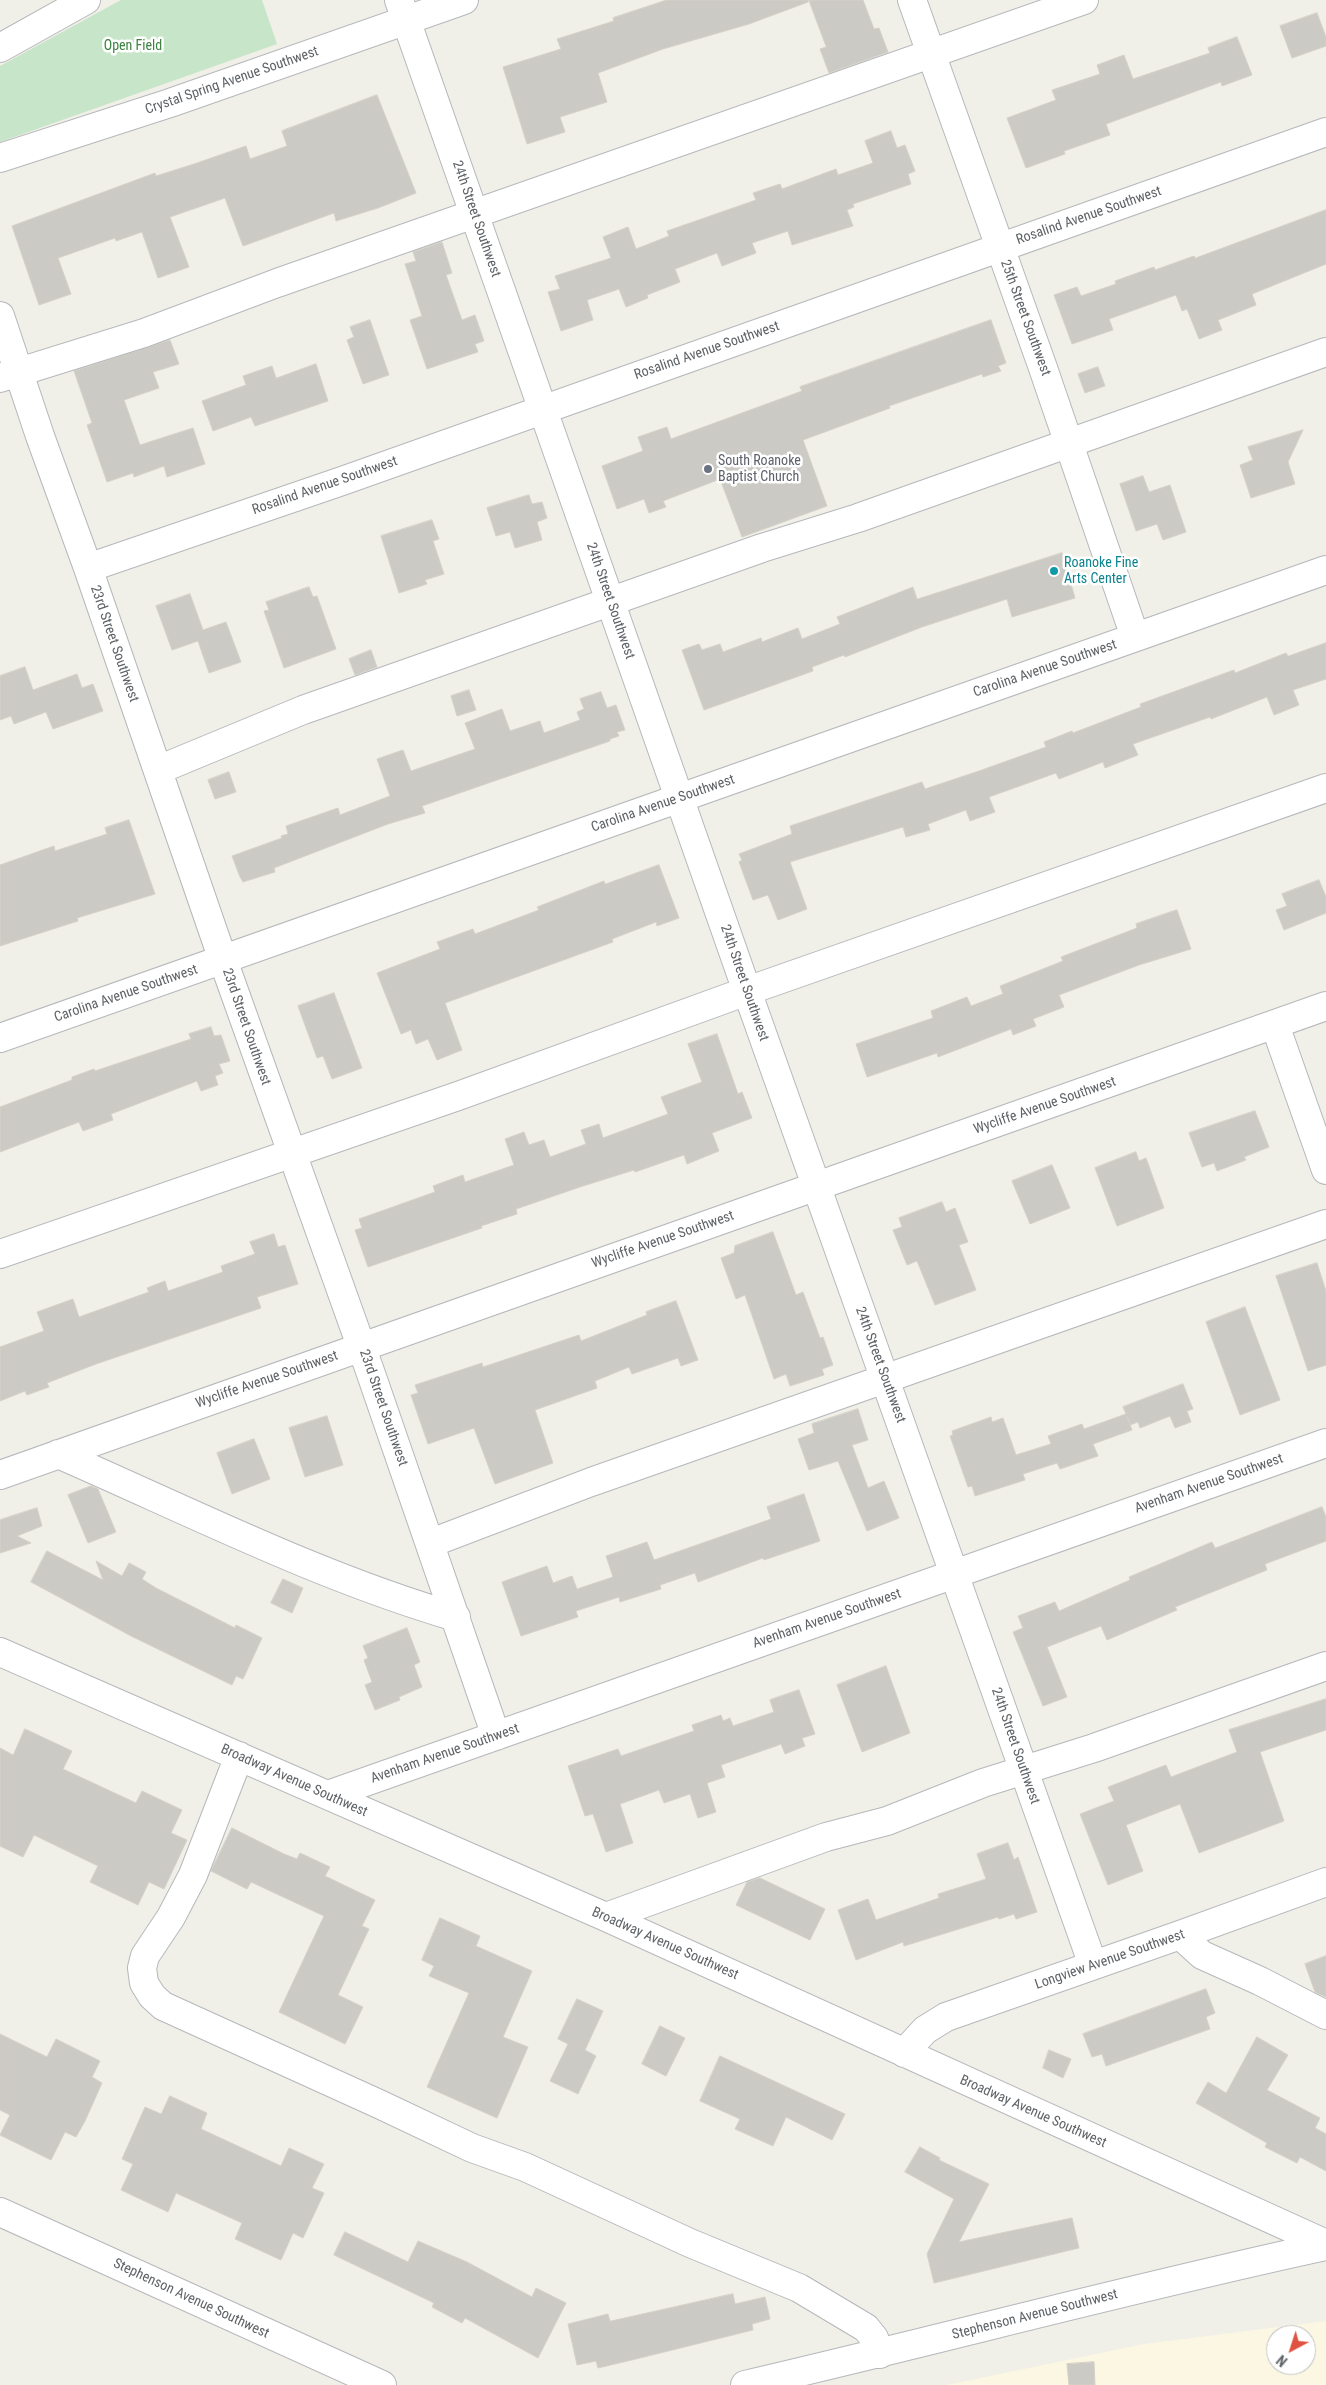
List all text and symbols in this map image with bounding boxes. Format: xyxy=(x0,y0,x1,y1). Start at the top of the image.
park label: Open Field xyxy=(104,38,162,54)
street label: Crystal Spring Avenue Southwest xyxy=(143,43,321,119)
street label: 24th Street Southwest xyxy=(448,159,504,279)
street label: Rosalind Avenue Southwest xyxy=(1014,183,1164,249)
street label: 25th Street Southwest xyxy=(996,258,1054,378)
street label: Rosalind Avenue Southwest xyxy=(632,318,782,384)
street label: Rosalind Avenue Southwest xyxy=(250,453,400,519)
place label: South Roanoke Baptist Church xyxy=(718,453,801,486)
marker: South Roanoke Baptist Church xyxy=(702,463,714,475)
street label: 24th Street Southwest xyxy=(582,541,638,661)
place label: Roanoke Fine Arts Center xyxy=(1064,555,1138,588)
marker: Roanoke Fine Arts Center xyxy=(1048,565,1060,577)
street label: 23rd Street Southwest xyxy=(86,583,142,705)
street label: Carolina Avenue Southwest xyxy=(971,637,1119,701)
street label: Carolina Avenue Southwest xyxy=(589,772,737,836)
street label: 24th Street Southwest xyxy=(716,923,772,1043)
street label: Carolina Avenue Southwest xyxy=(52,962,200,1026)
street label: 23rd Street Southwest xyxy=(218,966,274,1088)
street label: Wycliffe Avenue Southwest xyxy=(972,1074,1118,1138)
street label: Wycliffe Avenue Southwest xyxy=(590,1208,736,1272)
street label: 24th Street Southwest xyxy=(851,1305,909,1425)
street label: 23rd Street Southwest xyxy=(355,1347,411,1469)
street label: Wycliffe Avenue Southwest xyxy=(194,1348,340,1412)
street label: Avenham Avenue Southwest xyxy=(1133,1451,1285,1517)
street label: Avenham Avenue Southwest xyxy=(751,1586,903,1652)
street label: 24th Street Southwest xyxy=(987,1686,1043,1806)
street label: Avenham Avenue Southwest xyxy=(369,1721,521,1787)
street label: Broadway Avenue Southwest xyxy=(218,1741,370,1821)
street label: Broadway Avenue Southwest xyxy=(589,1904,741,1984)
street label: Longview Avenue Southwest xyxy=(1033,1926,1187,1994)
street label: Broadway Avenue Southwest xyxy=(957,2072,1109,2152)
street label: Stephenson Avenue Southwest xyxy=(110,2255,272,2343)
street label: Stephenson Avenue Southwest xyxy=(950,2286,1120,2344)
north arrow xyxy=(1266,2325,1316,2375)
text: N xyxy=(1274,2352,1290,2370)

